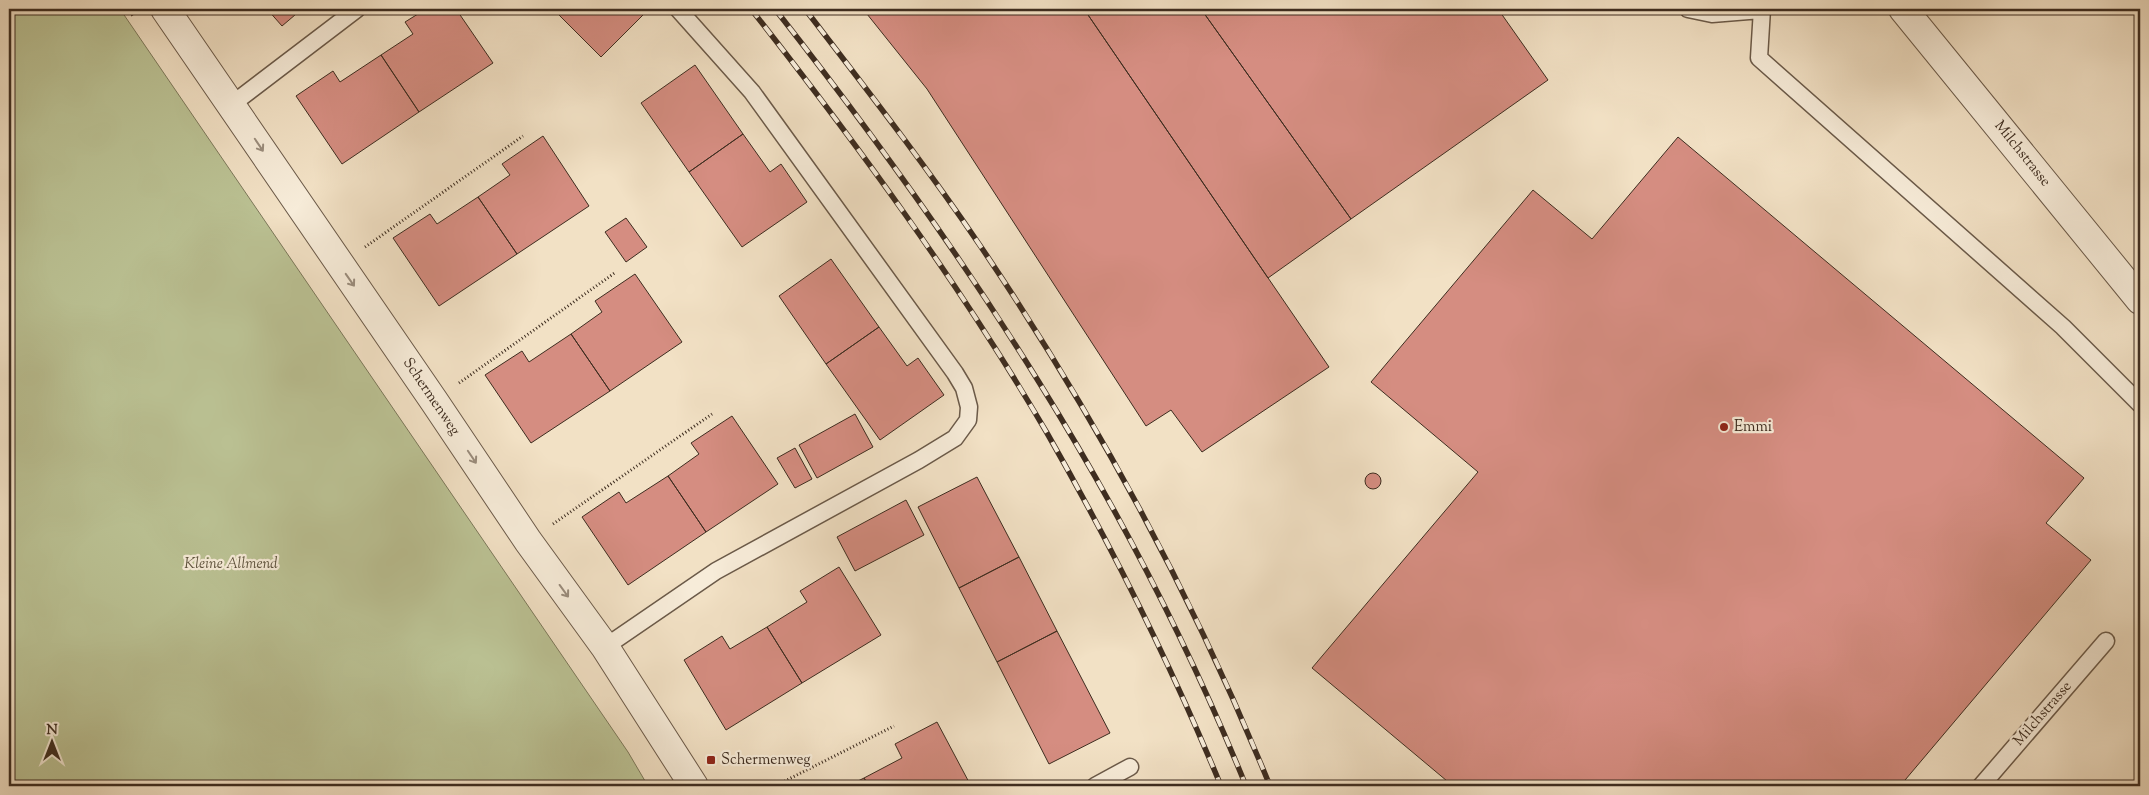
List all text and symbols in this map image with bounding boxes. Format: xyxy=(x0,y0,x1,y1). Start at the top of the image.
street label: Milchstrasse xyxy=(1989,116,2055,192)
one-way arrow xyxy=(254,138,264,152)
one-way arrow xyxy=(345,272,355,286)
street label: Schermenweg xyxy=(397,354,465,440)
place label: Emmi xyxy=(1734,417,1772,438)
marker: Emmi xyxy=(1718,421,1730,433)
one-way arrow xyxy=(467,450,477,464)
park label: Kleine Allmend xyxy=(184,554,278,575)
one-way arrow xyxy=(559,584,569,598)
street label: Milchstrasse xyxy=(2009,677,2077,751)
north arrow xyxy=(28,718,78,768)
text: N xyxy=(46,721,58,741)
place label: Schermenweg xyxy=(721,750,811,771)
marker: Schermenweg xyxy=(705,754,717,766)

